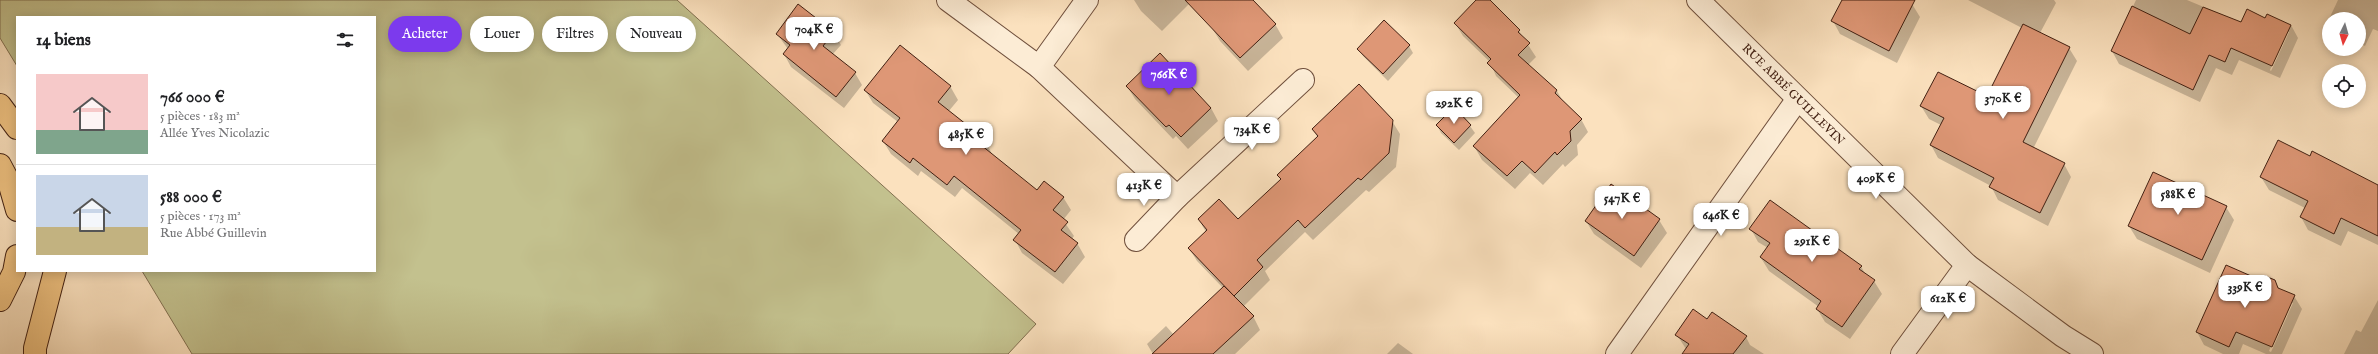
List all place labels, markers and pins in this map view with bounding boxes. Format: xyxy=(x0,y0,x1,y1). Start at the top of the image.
pin: 704K € xyxy=(781,17,847,51)
pin: 766K € xyxy=(1136,62,1202,96)
pin: 370K € xyxy=(1970,86,2036,120)
pin: 292K € xyxy=(1421,91,1487,125)
pin: 734K € xyxy=(1219,117,1285,151)
pin: 485K € xyxy=(933,122,999,156)
pin: 409K € xyxy=(1843,166,1909,200)
pin: 413K € xyxy=(1111,173,1177,207)
pin: 588K € xyxy=(2145,182,2211,216)
pin: 547K € xyxy=(1589,186,1655,220)
pin: 646K € xyxy=(1688,203,1754,237)
pin: 291K € xyxy=(1779,229,1845,263)
pin: 339K € xyxy=(2212,275,2278,309)
pin: 612K € xyxy=(1915,286,1981,320)

